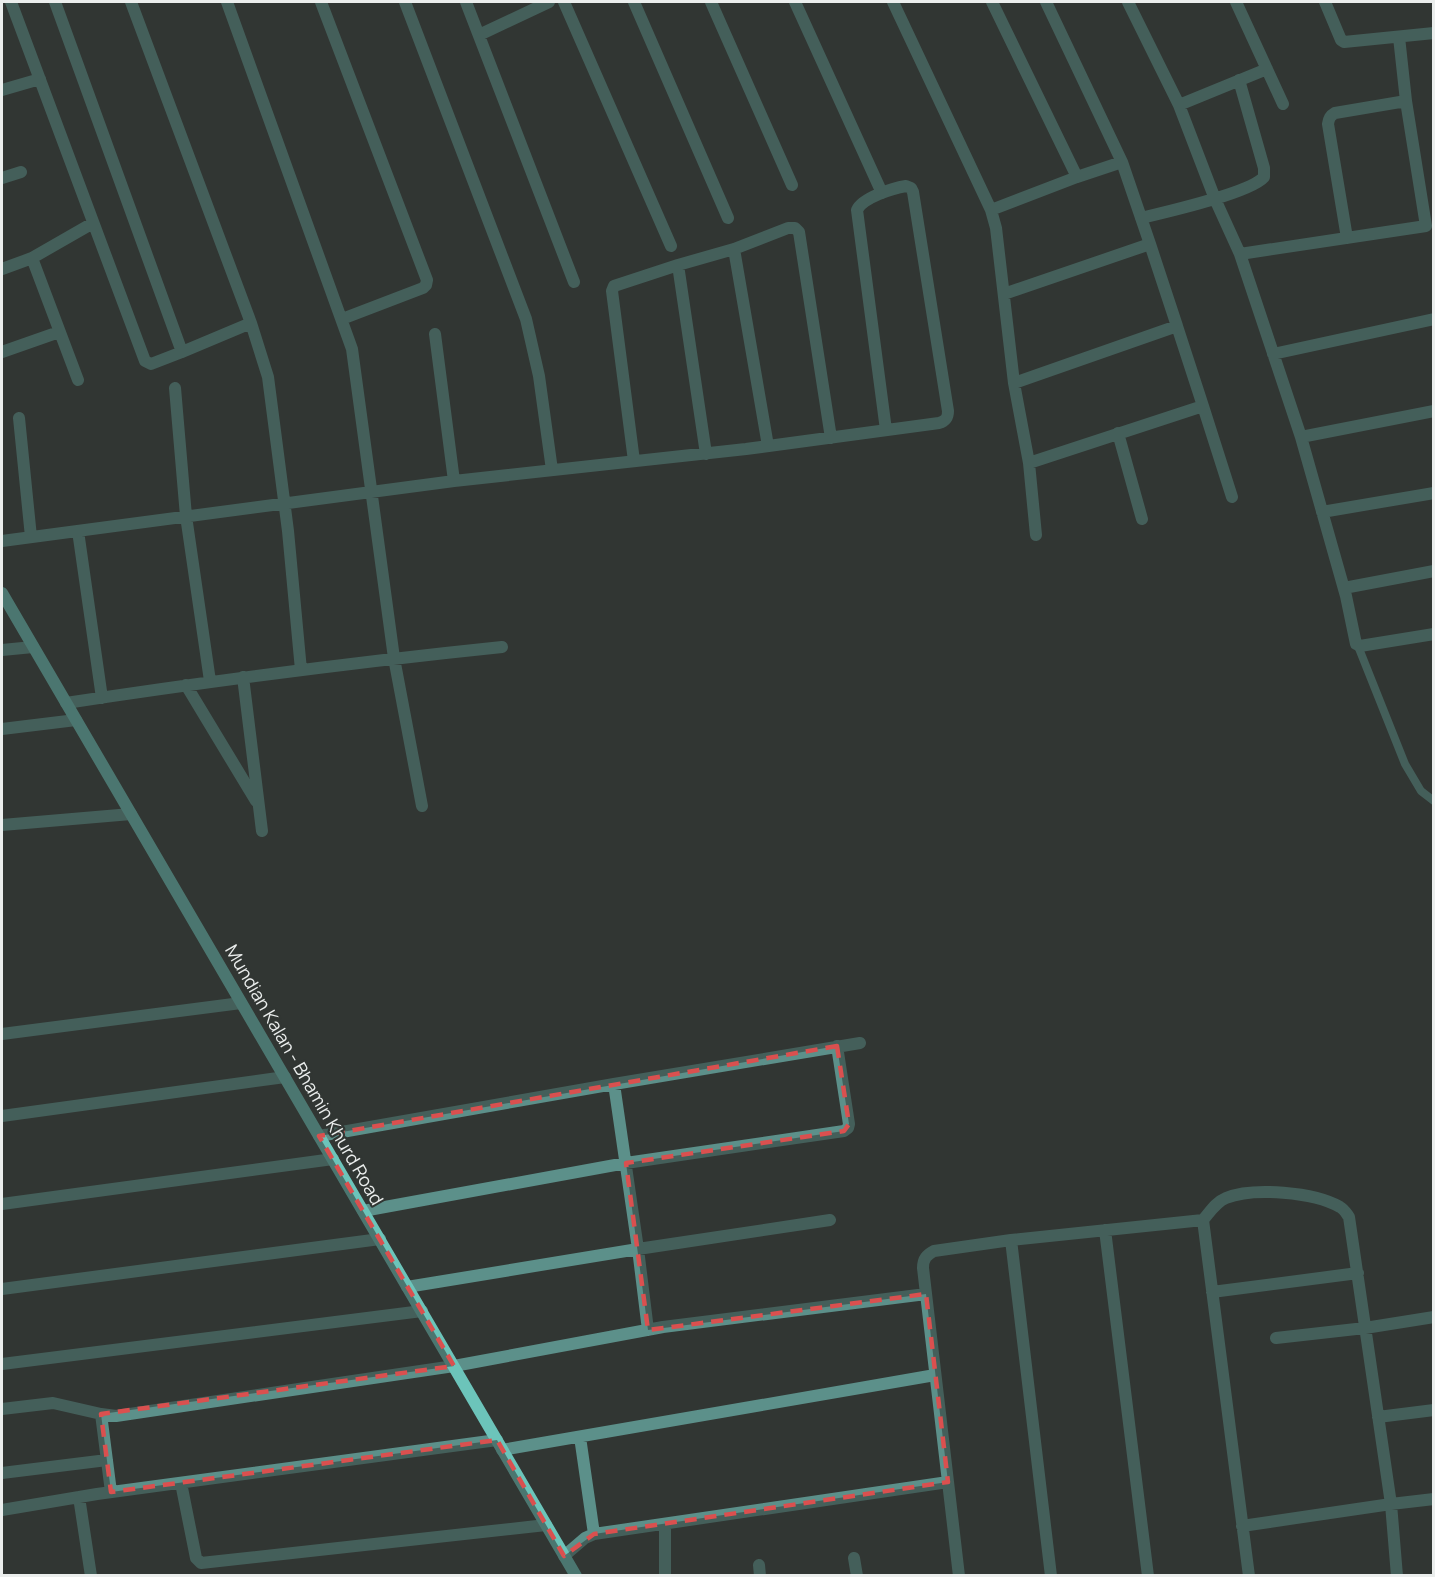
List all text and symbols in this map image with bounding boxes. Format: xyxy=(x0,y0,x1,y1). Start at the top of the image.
street label: Mundian Kalan - Bhamin Khurd Road xyxy=(220,940,389,1209)

